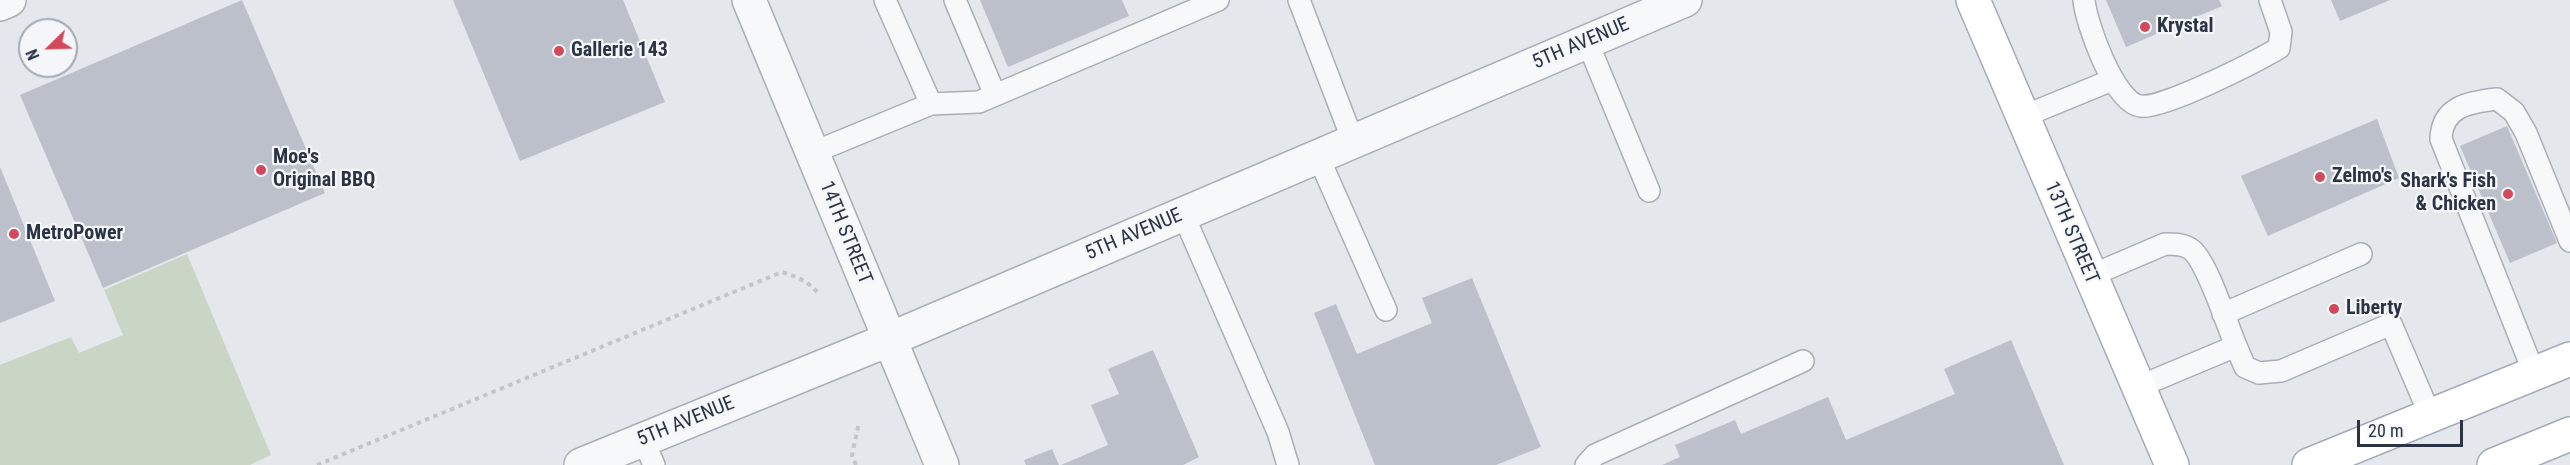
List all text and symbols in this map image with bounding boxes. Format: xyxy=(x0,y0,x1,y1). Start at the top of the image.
street label: 5TH AVENUE xyxy=(1529,13,1633,75)
place label: Krystal xyxy=(2157,15,2213,39)
north arrow xyxy=(18,18,78,78)
marker: Krystal xyxy=(2138,20,2152,34)
place label: Gallerie 143 xyxy=(571,39,668,63)
marker: Gallerie 143 xyxy=(552,44,566,58)
text: N xyxy=(22,46,43,63)
place label: Moe's Original BBQ xyxy=(273,146,375,193)
marker: Moe's Original BBQ xyxy=(254,163,268,177)
place label: Zelmo's xyxy=(2332,165,2392,189)
marker: Zelmo's xyxy=(2313,170,2327,184)
place label: Shark's Fish & Chicken xyxy=(2400,170,2496,217)
street label: 14TH STREET xyxy=(813,178,877,288)
street label: 13TH STREET xyxy=(2039,178,2103,288)
marker: Shark's Fish & Chicken xyxy=(2501,187,2515,201)
street label: 5TH AVENUE xyxy=(1082,204,1186,266)
place label: MetroPower xyxy=(26,222,123,246)
marker: MetroPower xyxy=(7,227,21,241)
place label: Liberty xyxy=(2346,297,2402,321)
marker: Liberty xyxy=(2327,302,2341,316)
street label: 5TH AVENUE xyxy=(634,392,738,452)
scale bar xyxy=(2360,408,2466,446)
text: 20 m xyxy=(2368,420,2403,441)

